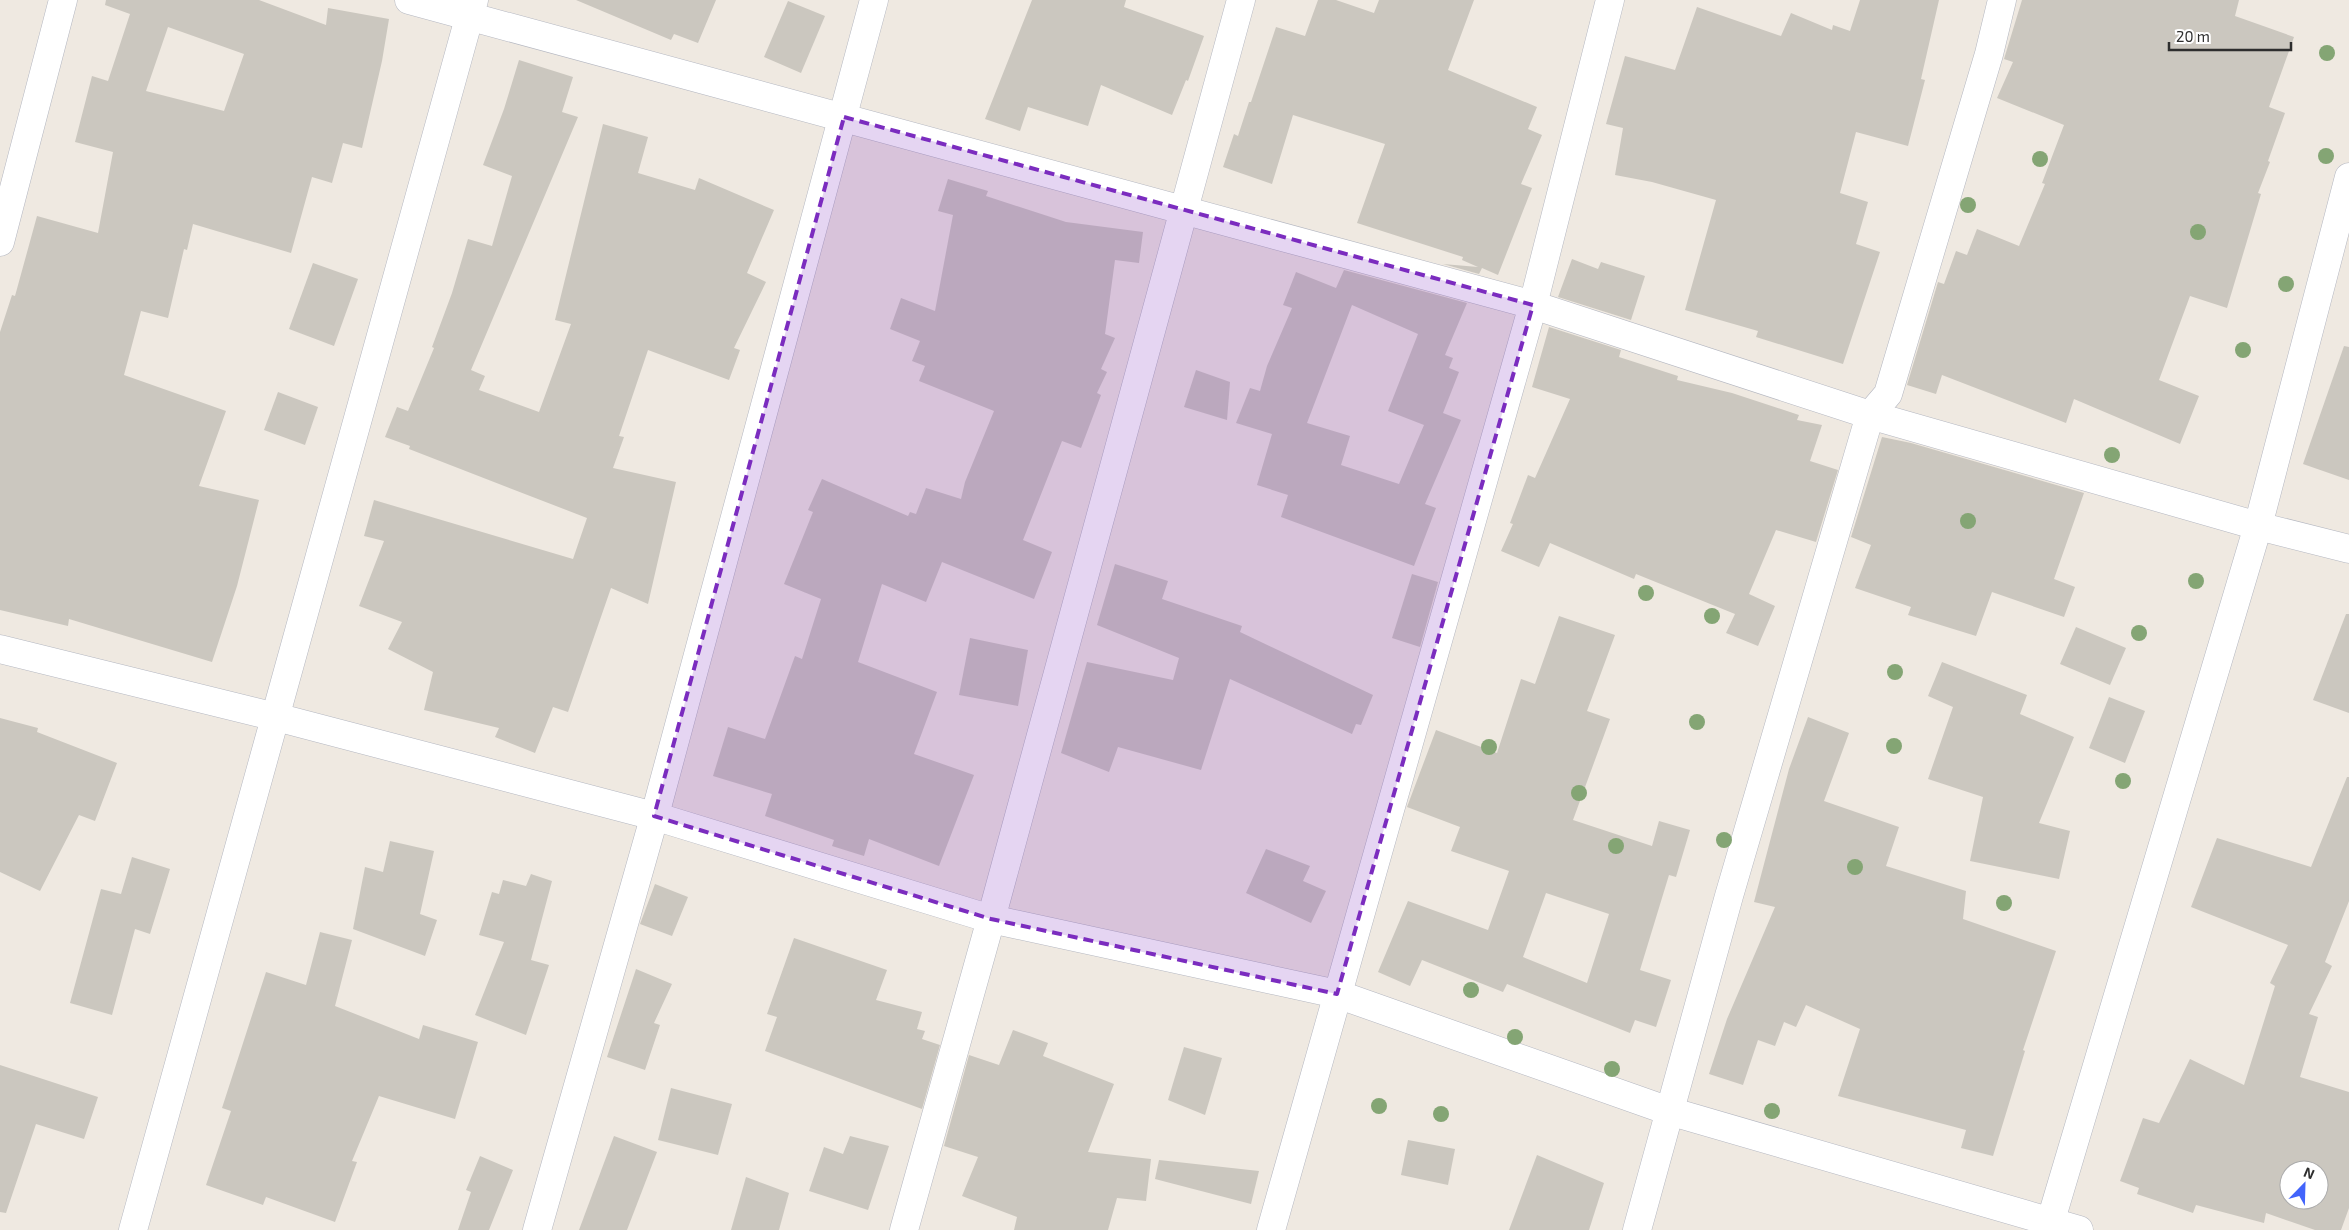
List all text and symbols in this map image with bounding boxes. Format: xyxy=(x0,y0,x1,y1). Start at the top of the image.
scale bar xyxy=(2169,20,2292,52)
text: 20 m xyxy=(2176,27,2210,45)
north arrow xyxy=(2279,1160,2329,1210)
text: N xyxy=(2301,1163,2317,1182)

